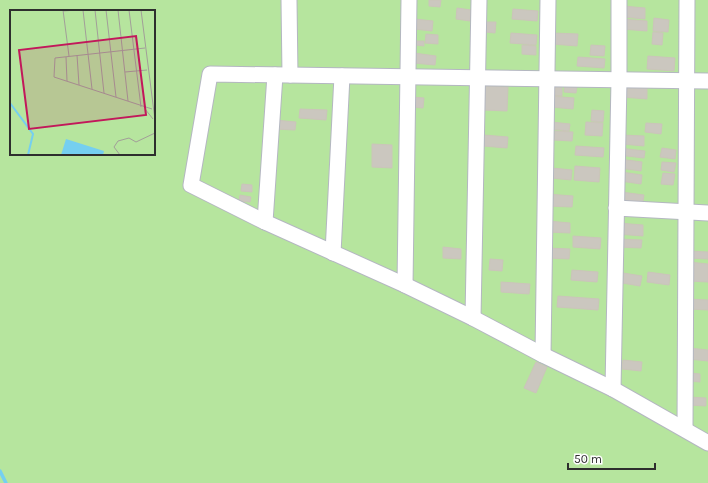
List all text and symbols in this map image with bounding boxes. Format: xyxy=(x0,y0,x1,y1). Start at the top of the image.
inset map xyxy=(10,10,155,155)
scale bar xyxy=(568,445,655,471)
text: 50 m xyxy=(574,452,602,466)

